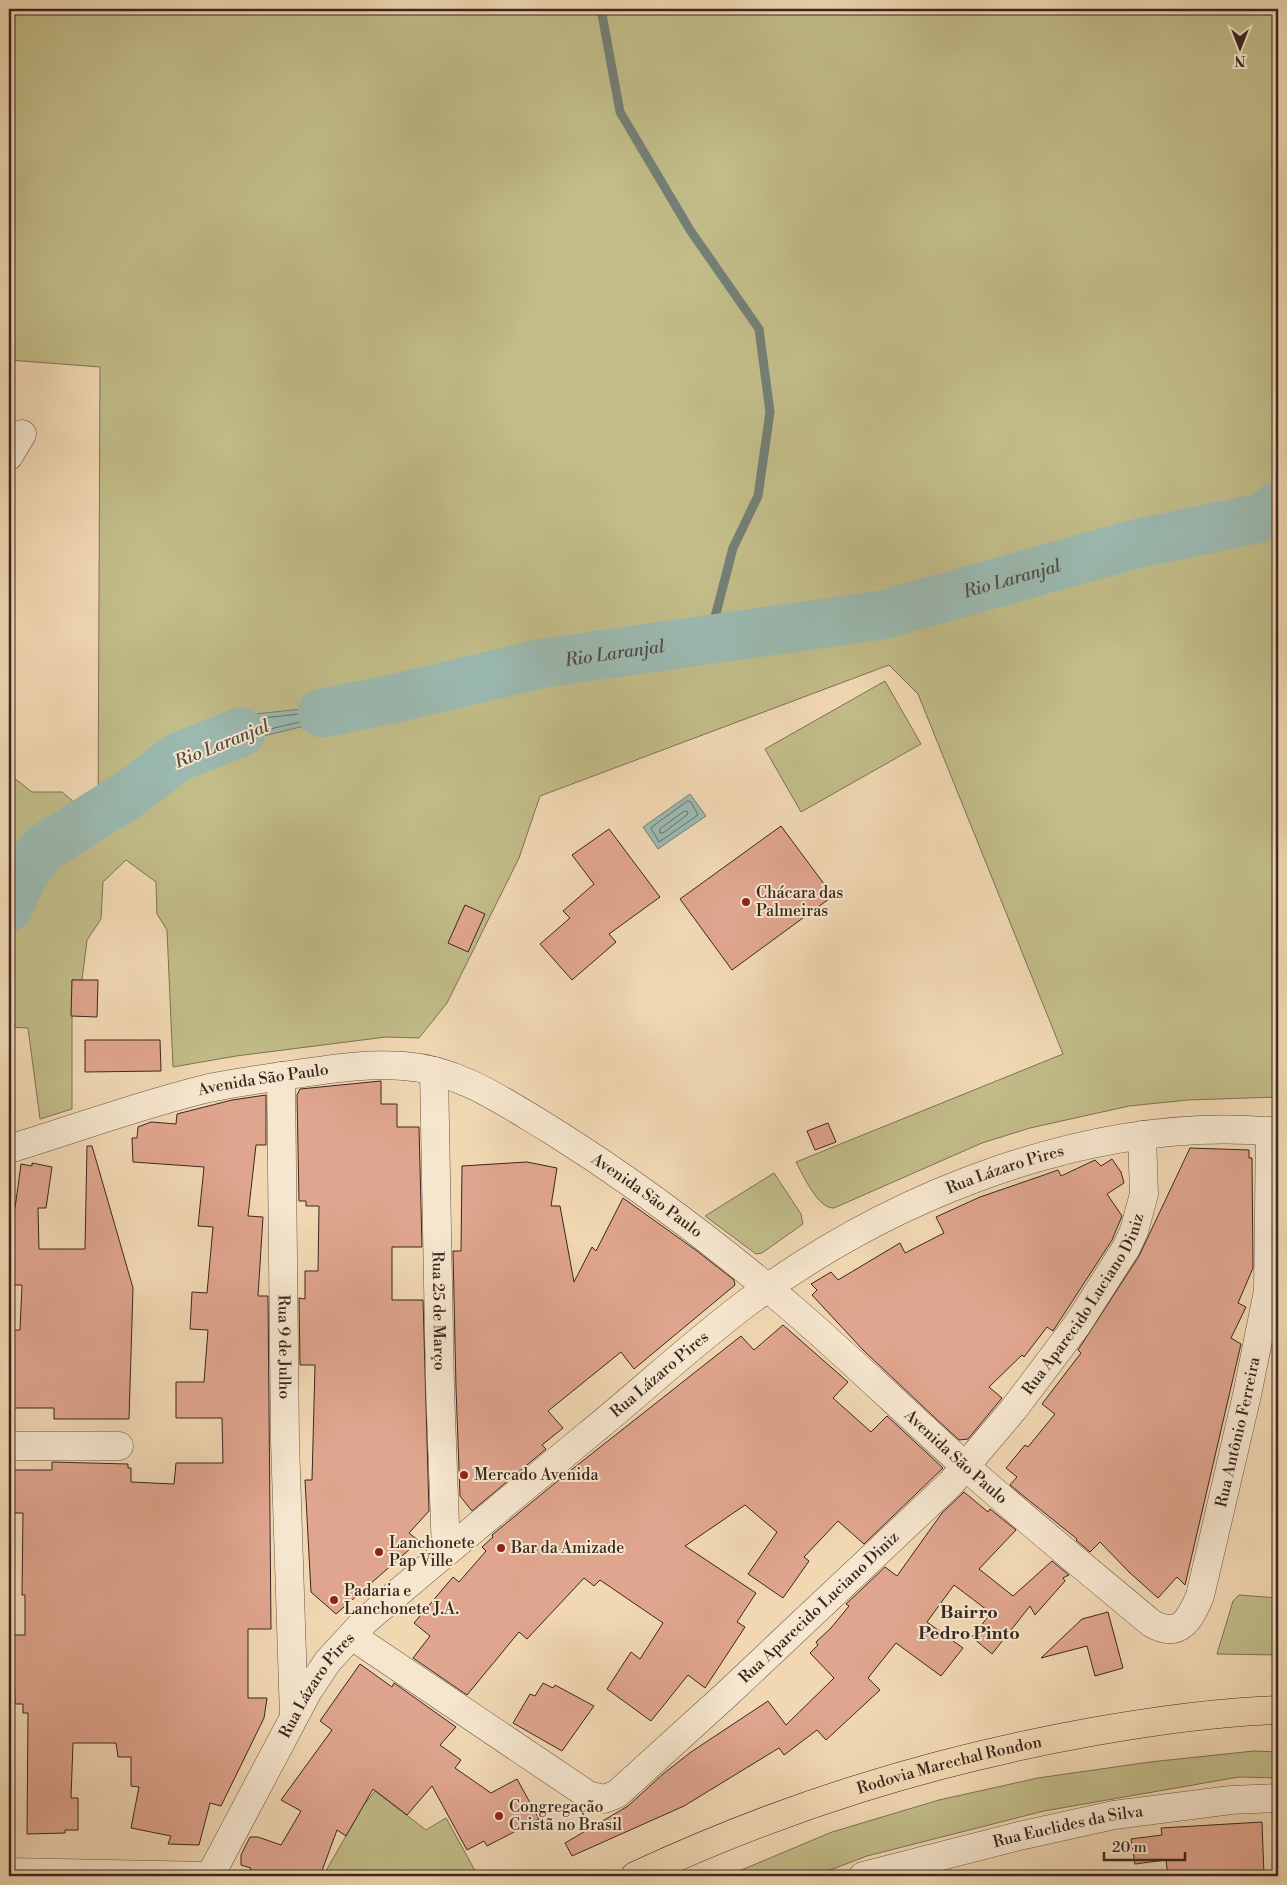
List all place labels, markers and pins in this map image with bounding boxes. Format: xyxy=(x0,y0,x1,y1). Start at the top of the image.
place label: Chácara das Palmeiras xyxy=(756,883,843,921)
marker: Chácara das Palmeiras xyxy=(740,896,752,908)
place label: Mercado Avenida xyxy=(474,1465,599,1485)
marker: Mercado Avenida xyxy=(458,1469,470,1481)
place label: Lanchonete Pap Ville xyxy=(389,1533,475,1571)
place label: Bar da Amizade xyxy=(510,1538,624,1558)
marker: Bar da Amizade xyxy=(495,1542,507,1554)
marker: Lanchonete Pap Ville xyxy=(373,1546,385,1558)
place label: Padaria e Lanchonete J.A. xyxy=(344,1581,459,1619)
marker: Padaria e Lanchonete J.A. xyxy=(328,1594,340,1606)
place label: Congregação Cristã no Brasil xyxy=(509,1797,622,1835)
marker: Congregação Cristã no Brasil xyxy=(493,1810,505,1822)

